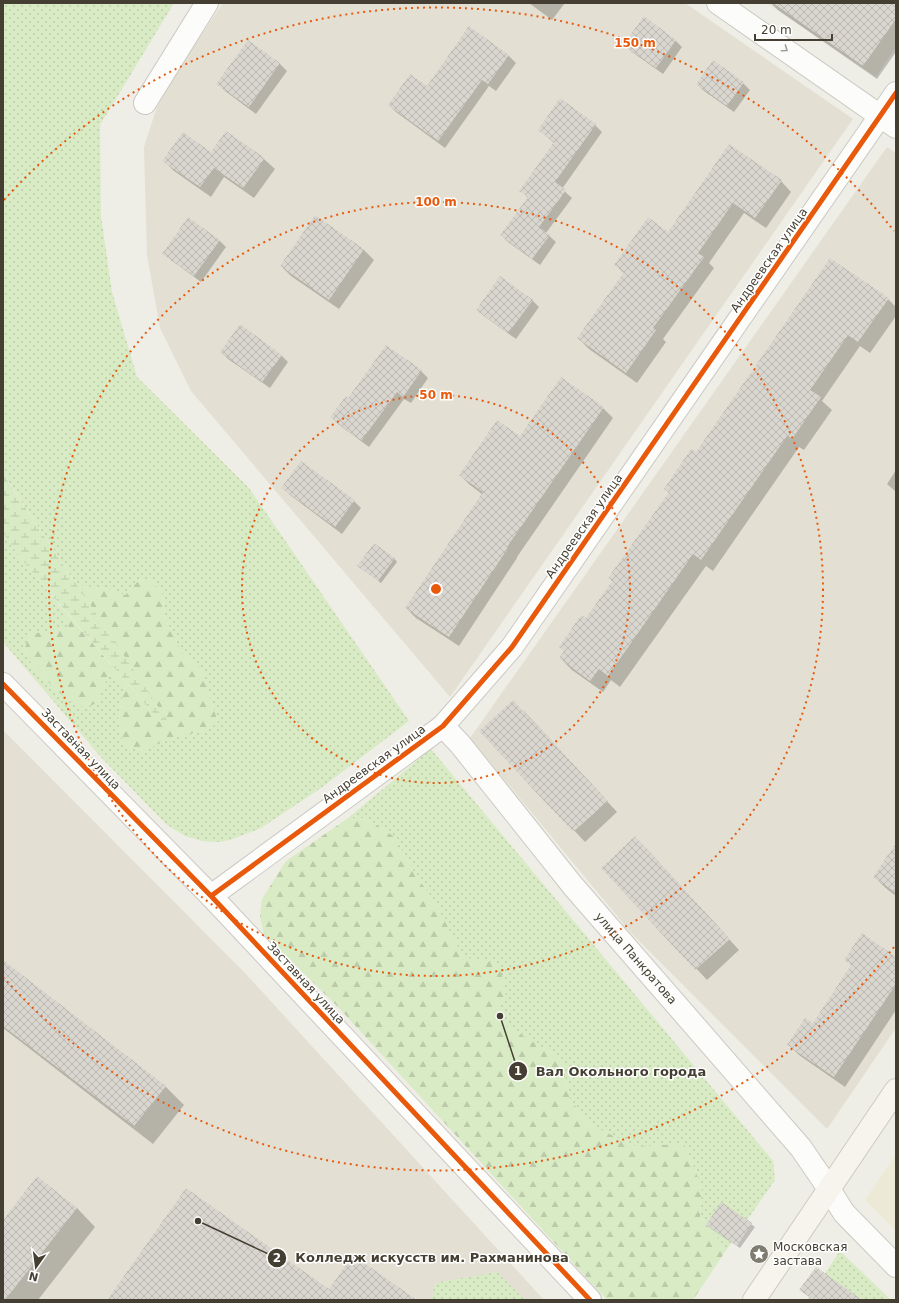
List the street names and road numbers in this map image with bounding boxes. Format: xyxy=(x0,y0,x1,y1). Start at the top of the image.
street label: Андреевская улица xyxy=(728,205,810,315)
street label: Андреевская улица xyxy=(543,471,625,581)
street label: Заставная улица xyxy=(39,706,123,792)
street label: Андреевская улица xyxy=(320,722,428,806)
street label: улица Панкратова xyxy=(592,909,680,1007)
street label: Заставная улица xyxy=(264,939,348,1027)

